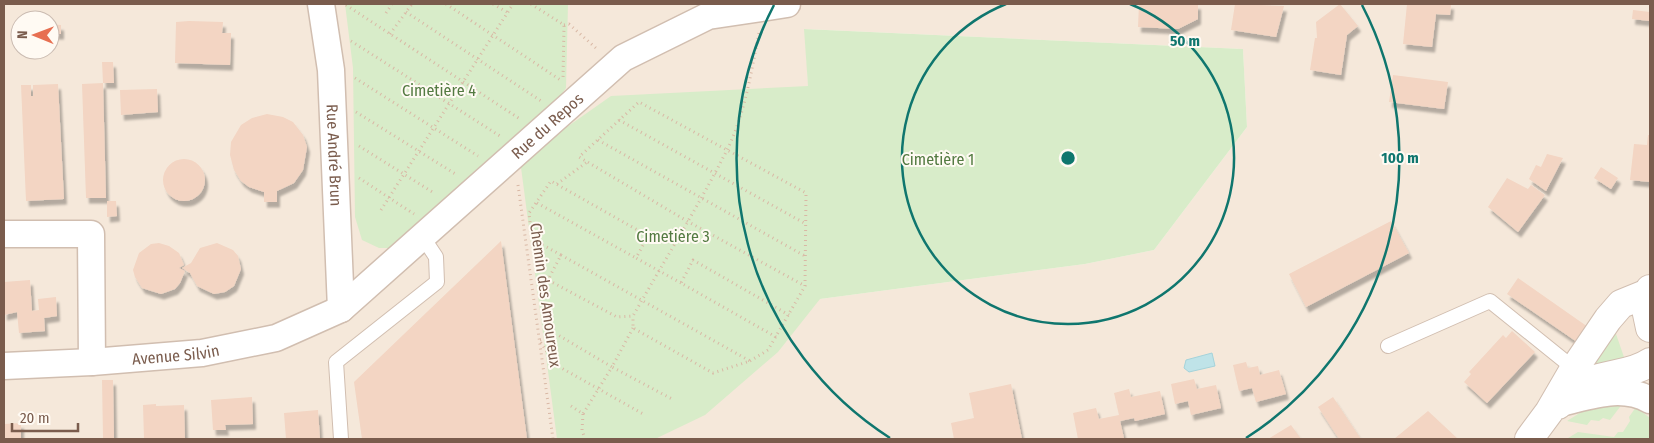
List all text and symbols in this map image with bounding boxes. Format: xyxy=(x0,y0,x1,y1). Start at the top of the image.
north arrow xyxy=(10,10,60,60)
text: N xyxy=(14,30,31,39)
text: 50 m xyxy=(1170,32,1200,50)
park label: Cimetière 4 xyxy=(402,81,476,100)
street label: Rue du Repos xyxy=(508,89,587,163)
street label: Rue André Brun xyxy=(322,104,346,207)
centre of rings xyxy=(1059,149,1077,167)
text: 100 m xyxy=(1381,149,1419,167)
park label: Cimetière 1 xyxy=(902,150,974,169)
street label: Chemin des Amoureux xyxy=(526,222,565,369)
park label: Cimetière 3 xyxy=(636,227,710,246)
street label: Avenue Silvin xyxy=(131,341,221,369)
scale bar xyxy=(12,400,79,432)
text: 20 m xyxy=(20,409,50,427)

